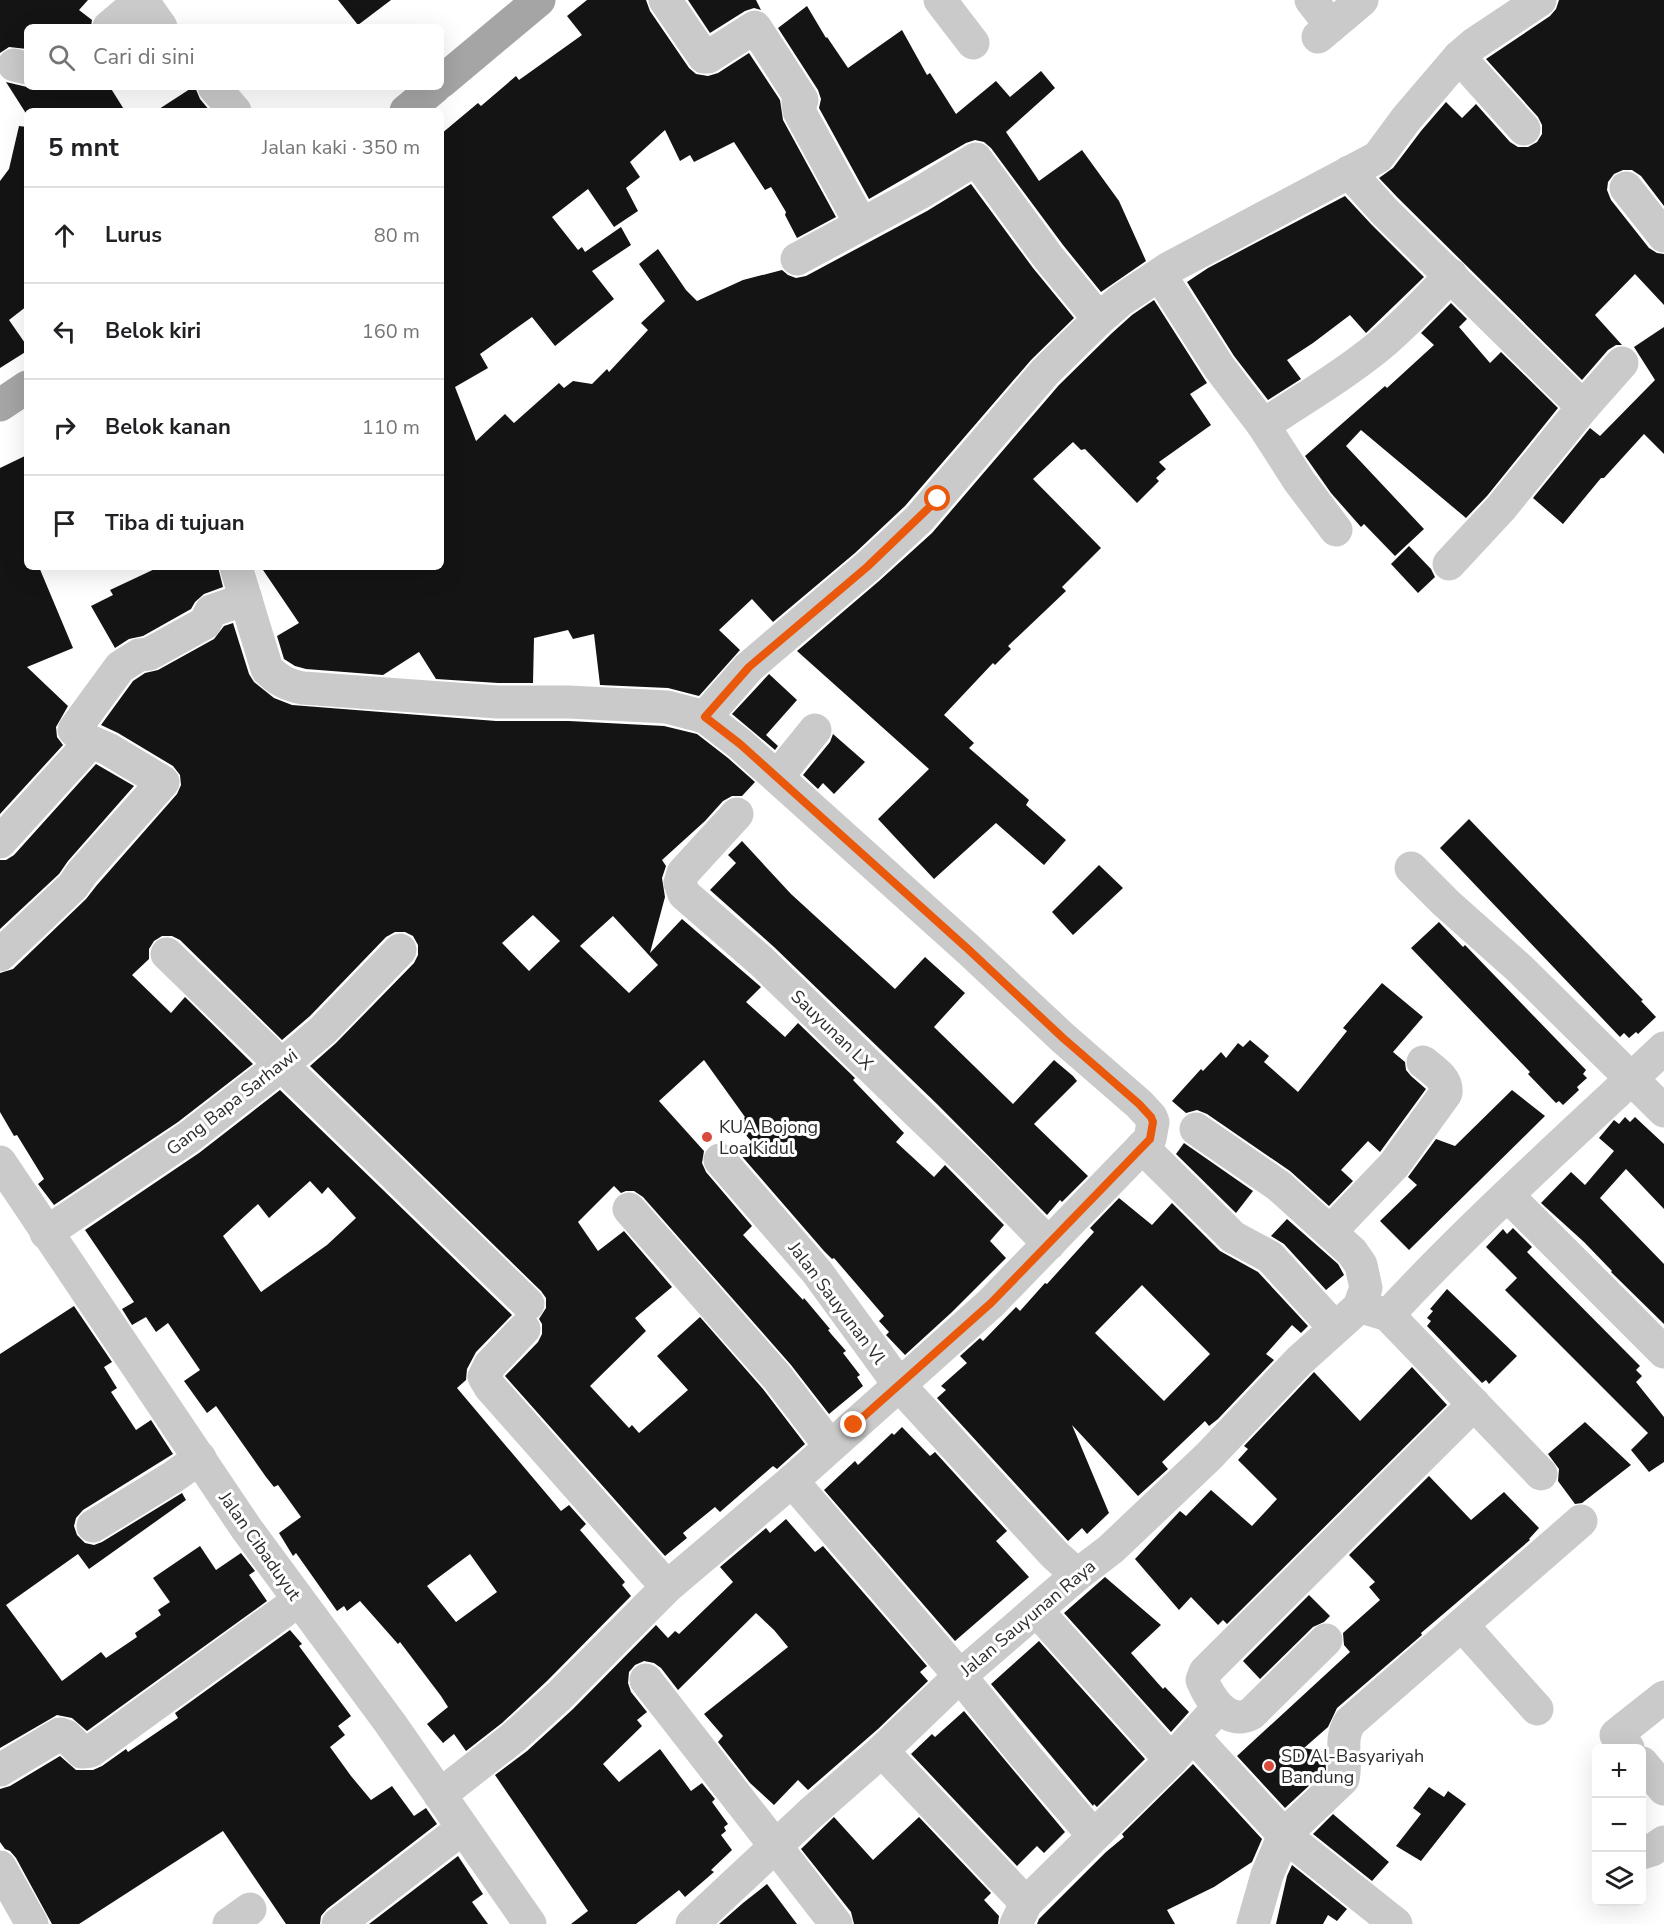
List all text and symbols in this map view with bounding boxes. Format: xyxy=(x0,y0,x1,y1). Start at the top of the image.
search box xyxy=(24,24,444,90)
icon: search xyxy=(45,41,78,74)
text: Cari di sini xyxy=(93,42,195,72)
text: 5 mnt xyxy=(48,130,119,165)
text: Jalan kaki · 350 m xyxy=(262,134,420,161)
icon: ahead xyxy=(48,219,81,252)
text: Lurus xyxy=(105,220,162,250)
text: 80 m xyxy=(374,222,420,249)
icon: left xyxy=(48,315,81,348)
text: Belok kiri xyxy=(105,316,201,346)
text: 160 m xyxy=(362,318,420,345)
icon: right xyxy=(48,411,81,444)
text: Belok kanan xyxy=(105,412,231,442)
text: 110 m xyxy=(362,414,420,441)
route start xyxy=(924,485,950,511)
icon: arrive xyxy=(48,507,81,540)
text: Tiba di tujuan xyxy=(105,508,245,538)
street label: Sauyunan LX xyxy=(786,985,879,1076)
street label: Gang Bapa Sarhawi xyxy=(161,1043,303,1161)
place label: KUA Bojong Loa Kidul xyxy=(719,1115,818,1160)
marker: KUA Bojong Loa Kidul xyxy=(700,1130,714,1144)
street label: Jalan Sauyunan Vl xyxy=(782,1236,891,1370)
route end xyxy=(840,1411,866,1437)
street label: Jalan Cibaduyut xyxy=(213,1486,307,1606)
street label: Jalan Sauyunan Raya xyxy=(954,1554,1101,1682)
place label: SD Al-Basyariyah Bandung xyxy=(1281,1744,1424,1789)
map controls xyxy=(1592,1744,1646,1906)
button: + xyxy=(1592,1744,1646,1798)
marker: SD Al-Basyariyah Bandung xyxy=(1262,1759,1276,1773)
button: − xyxy=(1592,1798,1646,1852)
button: layers xyxy=(1592,1852,1646,1906)

